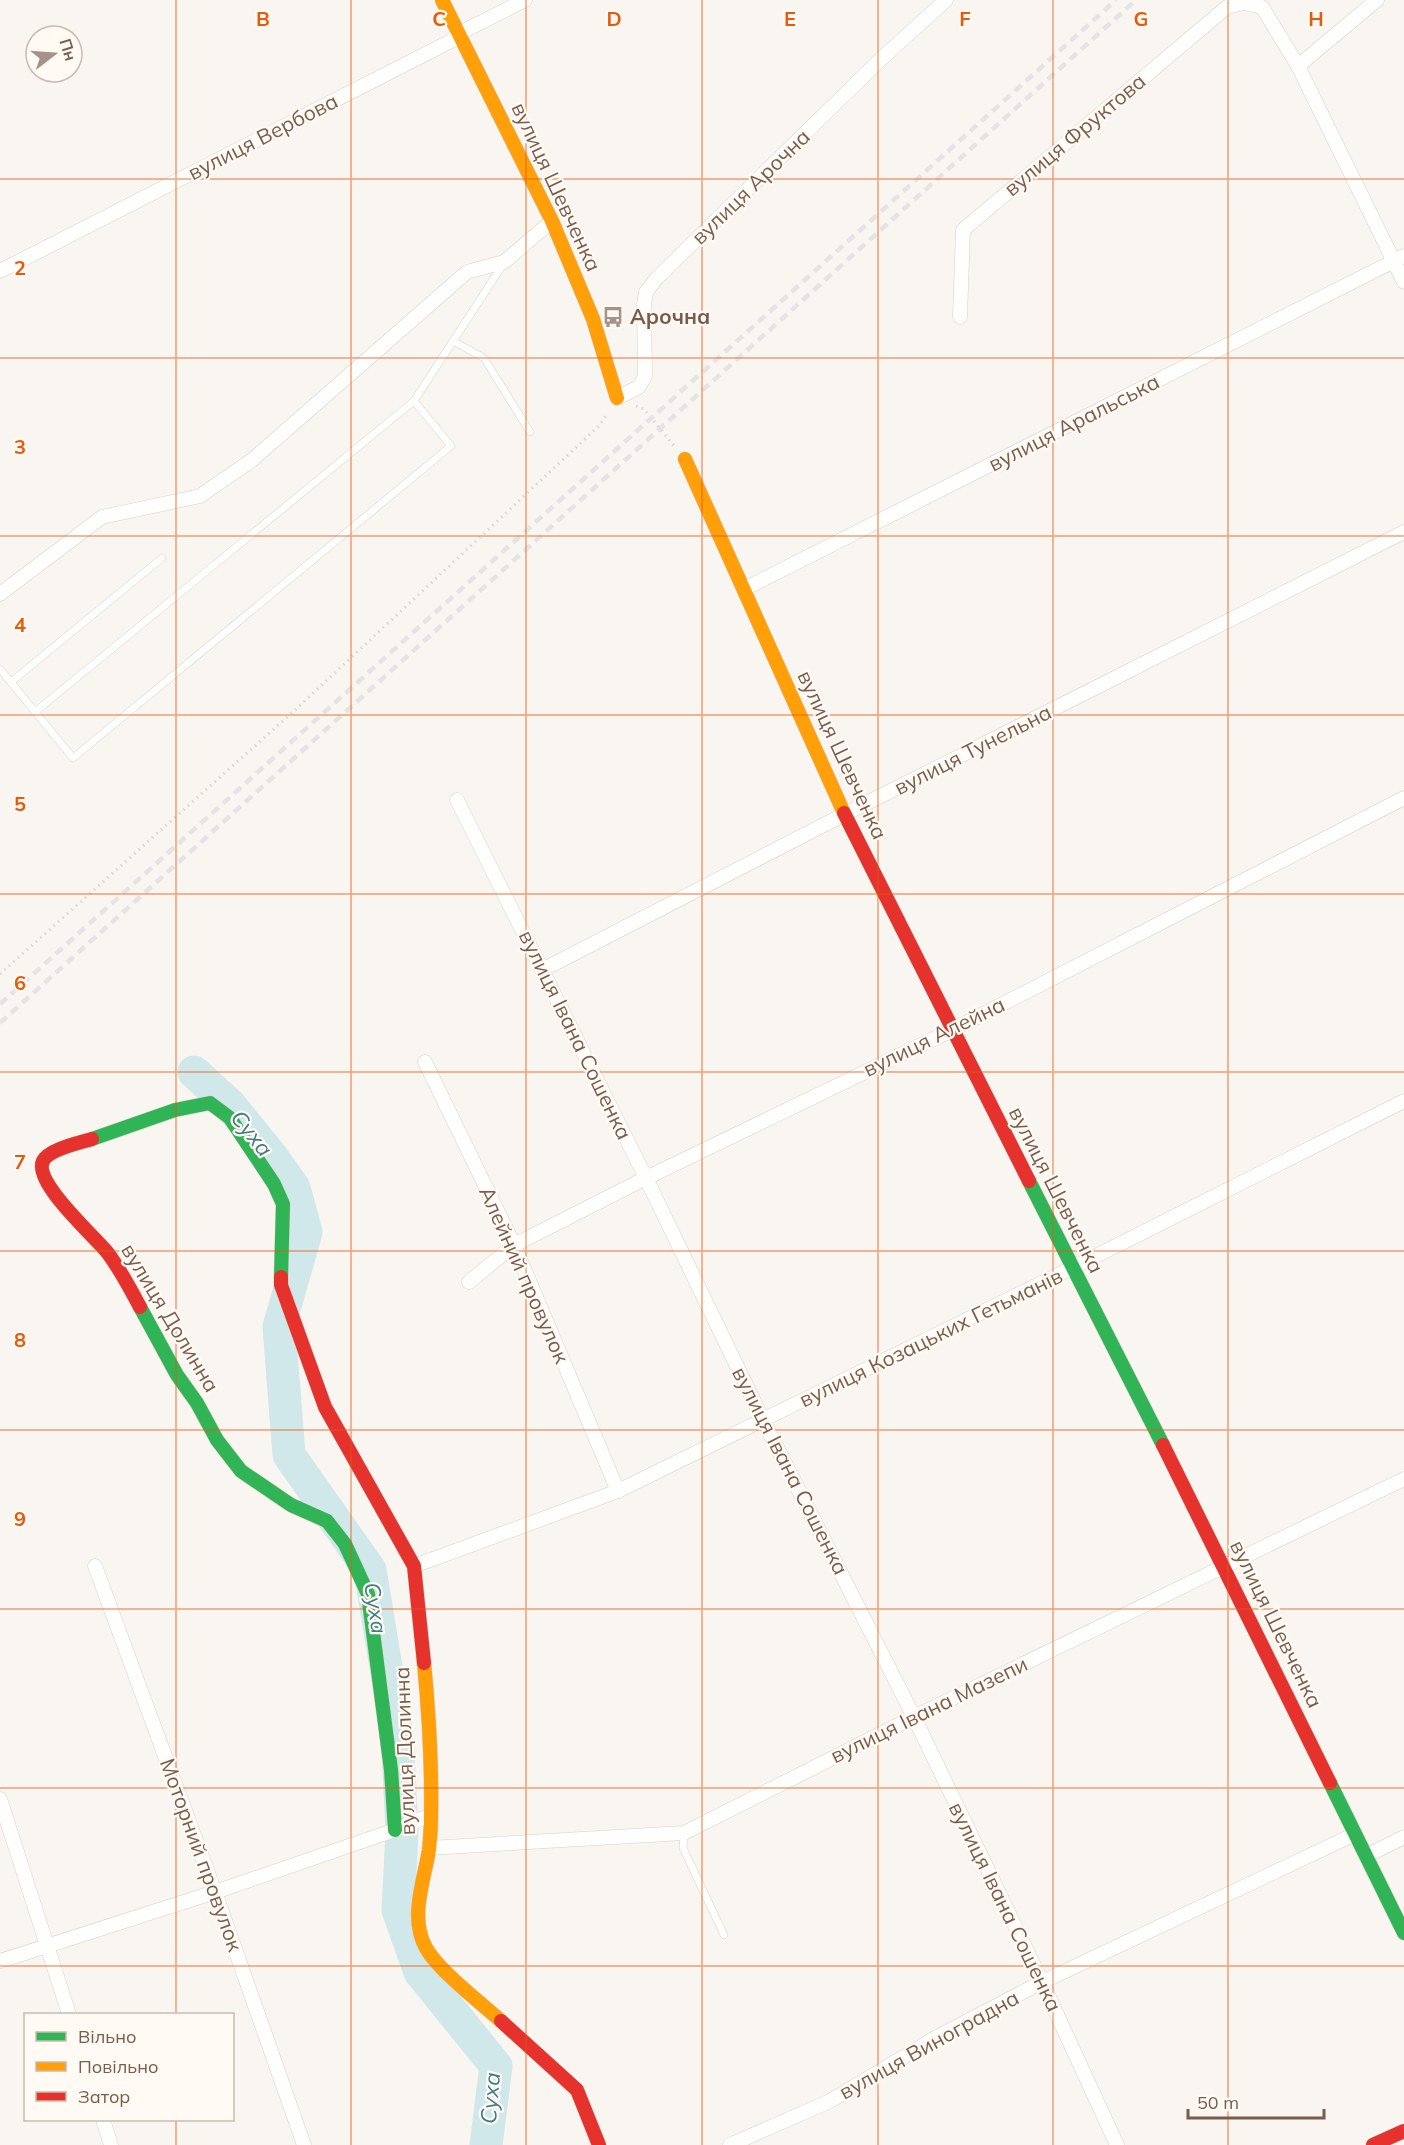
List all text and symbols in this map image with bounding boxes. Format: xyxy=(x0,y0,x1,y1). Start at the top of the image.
text: B xyxy=(256,6,270,31)
text: C xyxy=(432,6,446,31)
text: D xyxy=(606,6,622,31)
text: E xyxy=(784,6,796,31)
text: F xyxy=(959,6,971,31)
text: G xyxy=(1134,6,1148,31)
text: H xyxy=(1308,6,1324,31)
north arrow xyxy=(24,24,84,84)
text: Пн xyxy=(56,36,81,63)
street label: вулиця Фруктова xyxy=(998,67,1150,201)
street label: вулиця Вербова xyxy=(183,87,342,185)
street label: вулиця Шевченка xyxy=(506,98,607,275)
street label: вулиця Арочна xyxy=(686,123,815,249)
text: 2 xyxy=(14,255,26,280)
place label: Арочна xyxy=(630,303,710,329)
bus stop icon: Арочна xyxy=(601,305,625,329)
street label: вулиця Аральська xyxy=(984,368,1163,476)
text: 3 xyxy=(14,434,26,459)
text: 4 xyxy=(14,612,26,637)
street label: вулиця Шевченка xyxy=(792,666,893,843)
street label: вулиця Тунельна xyxy=(890,698,1056,800)
text: 5 xyxy=(14,791,26,816)
street label: вулиця Івана Сошенка xyxy=(514,926,638,1144)
text: 6 xyxy=(14,970,26,995)
street label: вулиця Алейна xyxy=(858,991,1009,1082)
street label: вулиця Шевченка xyxy=(1004,1102,1110,1277)
water label: Суха xyxy=(225,1104,279,1162)
text: 7 xyxy=(14,1149,26,1174)
street label: Алейний провулок xyxy=(474,1182,576,1368)
street label: вулиця Долинна xyxy=(116,1238,225,1396)
street label: вулиця Козацьких Гетьманів xyxy=(795,1262,1067,1412)
text: 8 xyxy=(14,1327,26,1352)
street label: вулиця Івана Сошенка xyxy=(727,1362,855,1579)
text: 9 xyxy=(14,1506,26,1531)
street label: вулиця Шевченка xyxy=(1225,1535,1329,1712)
water label: Суха xyxy=(358,1580,394,1636)
street label: вулиця Івана Мазепи xyxy=(826,1650,1031,1768)
street label: вулиця Долинна xyxy=(388,1666,420,1836)
street label: Моторний провулок xyxy=(155,1755,249,1955)
street label: вулиця Івана Сошенка xyxy=(944,1798,1068,2016)
street label: вулиця Виноградна xyxy=(834,1984,1023,2104)
legend xyxy=(24,2013,234,2121)
text: Вільно xyxy=(78,2025,136,2048)
text: Повільно xyxy=(78,2055,158,2078)
water label: Суха xyxy=(474,2071,506,2125)
scale bar xyxy=(1188,2082,1324,2120)
text: Затор xyxy=(78,2085,130,2108)
text: 50 m xyxy=(1197,2091,1239,2114)

